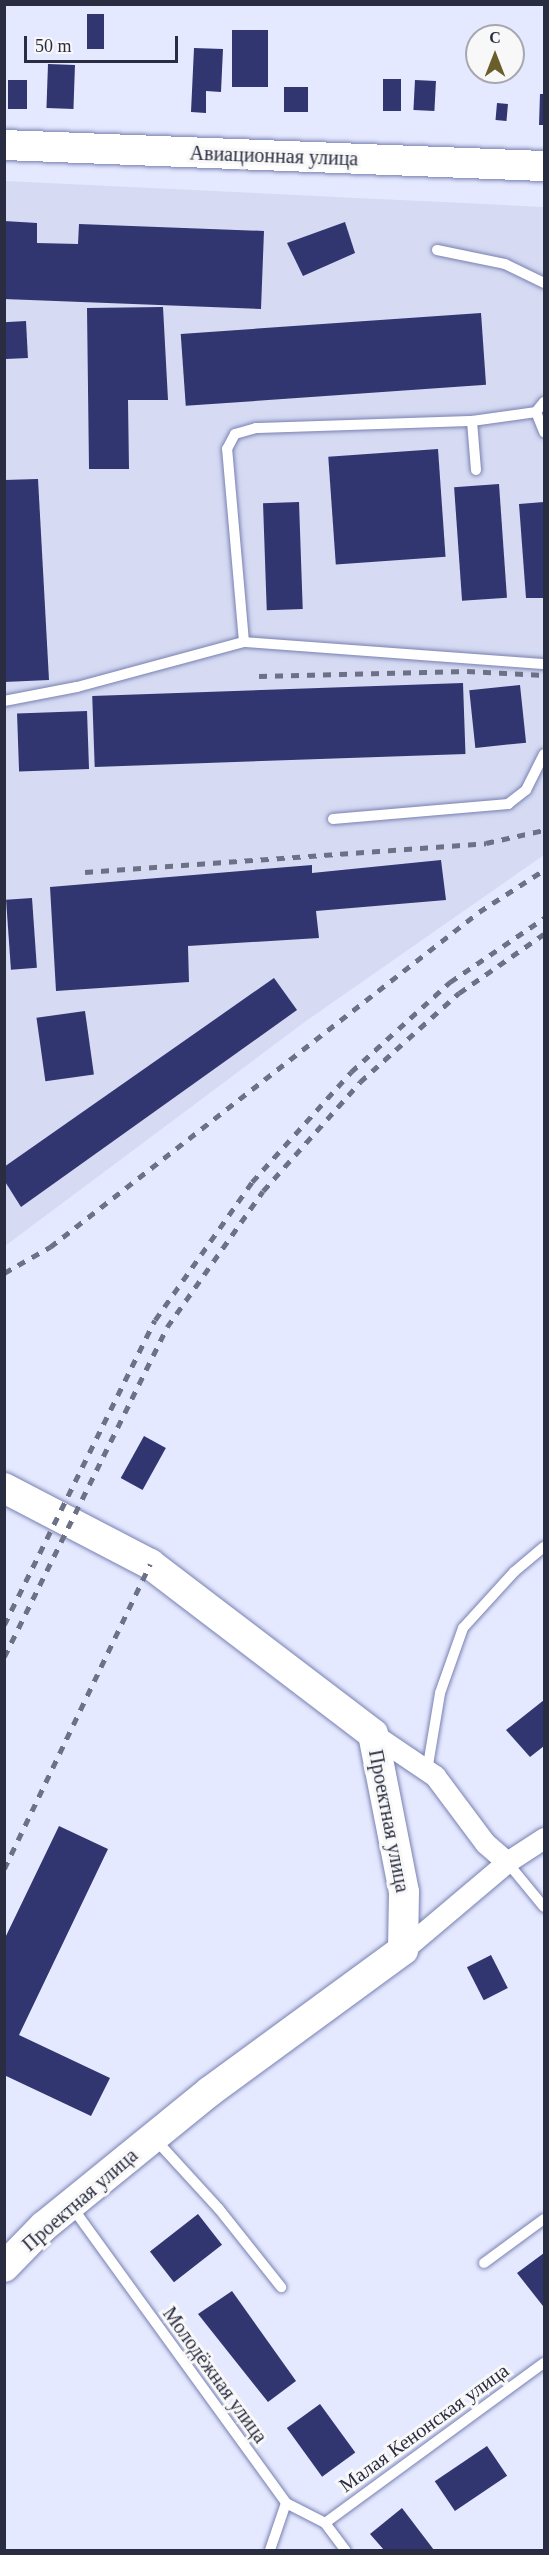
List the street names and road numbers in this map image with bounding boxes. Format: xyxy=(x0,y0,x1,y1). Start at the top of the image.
street label: Авиационная улица xyxy=(189,141,359,171)
street label: Проектная улица xyxy=(363,1748,415,1894)
street label: Проектная улица xyxy=(17,2143,143,2257)
street label: Молодёжная улица xyxy=(158,2302,272,2448)
street label: Малая Кенонская улица xyxy=(335,2358,513,2498)

